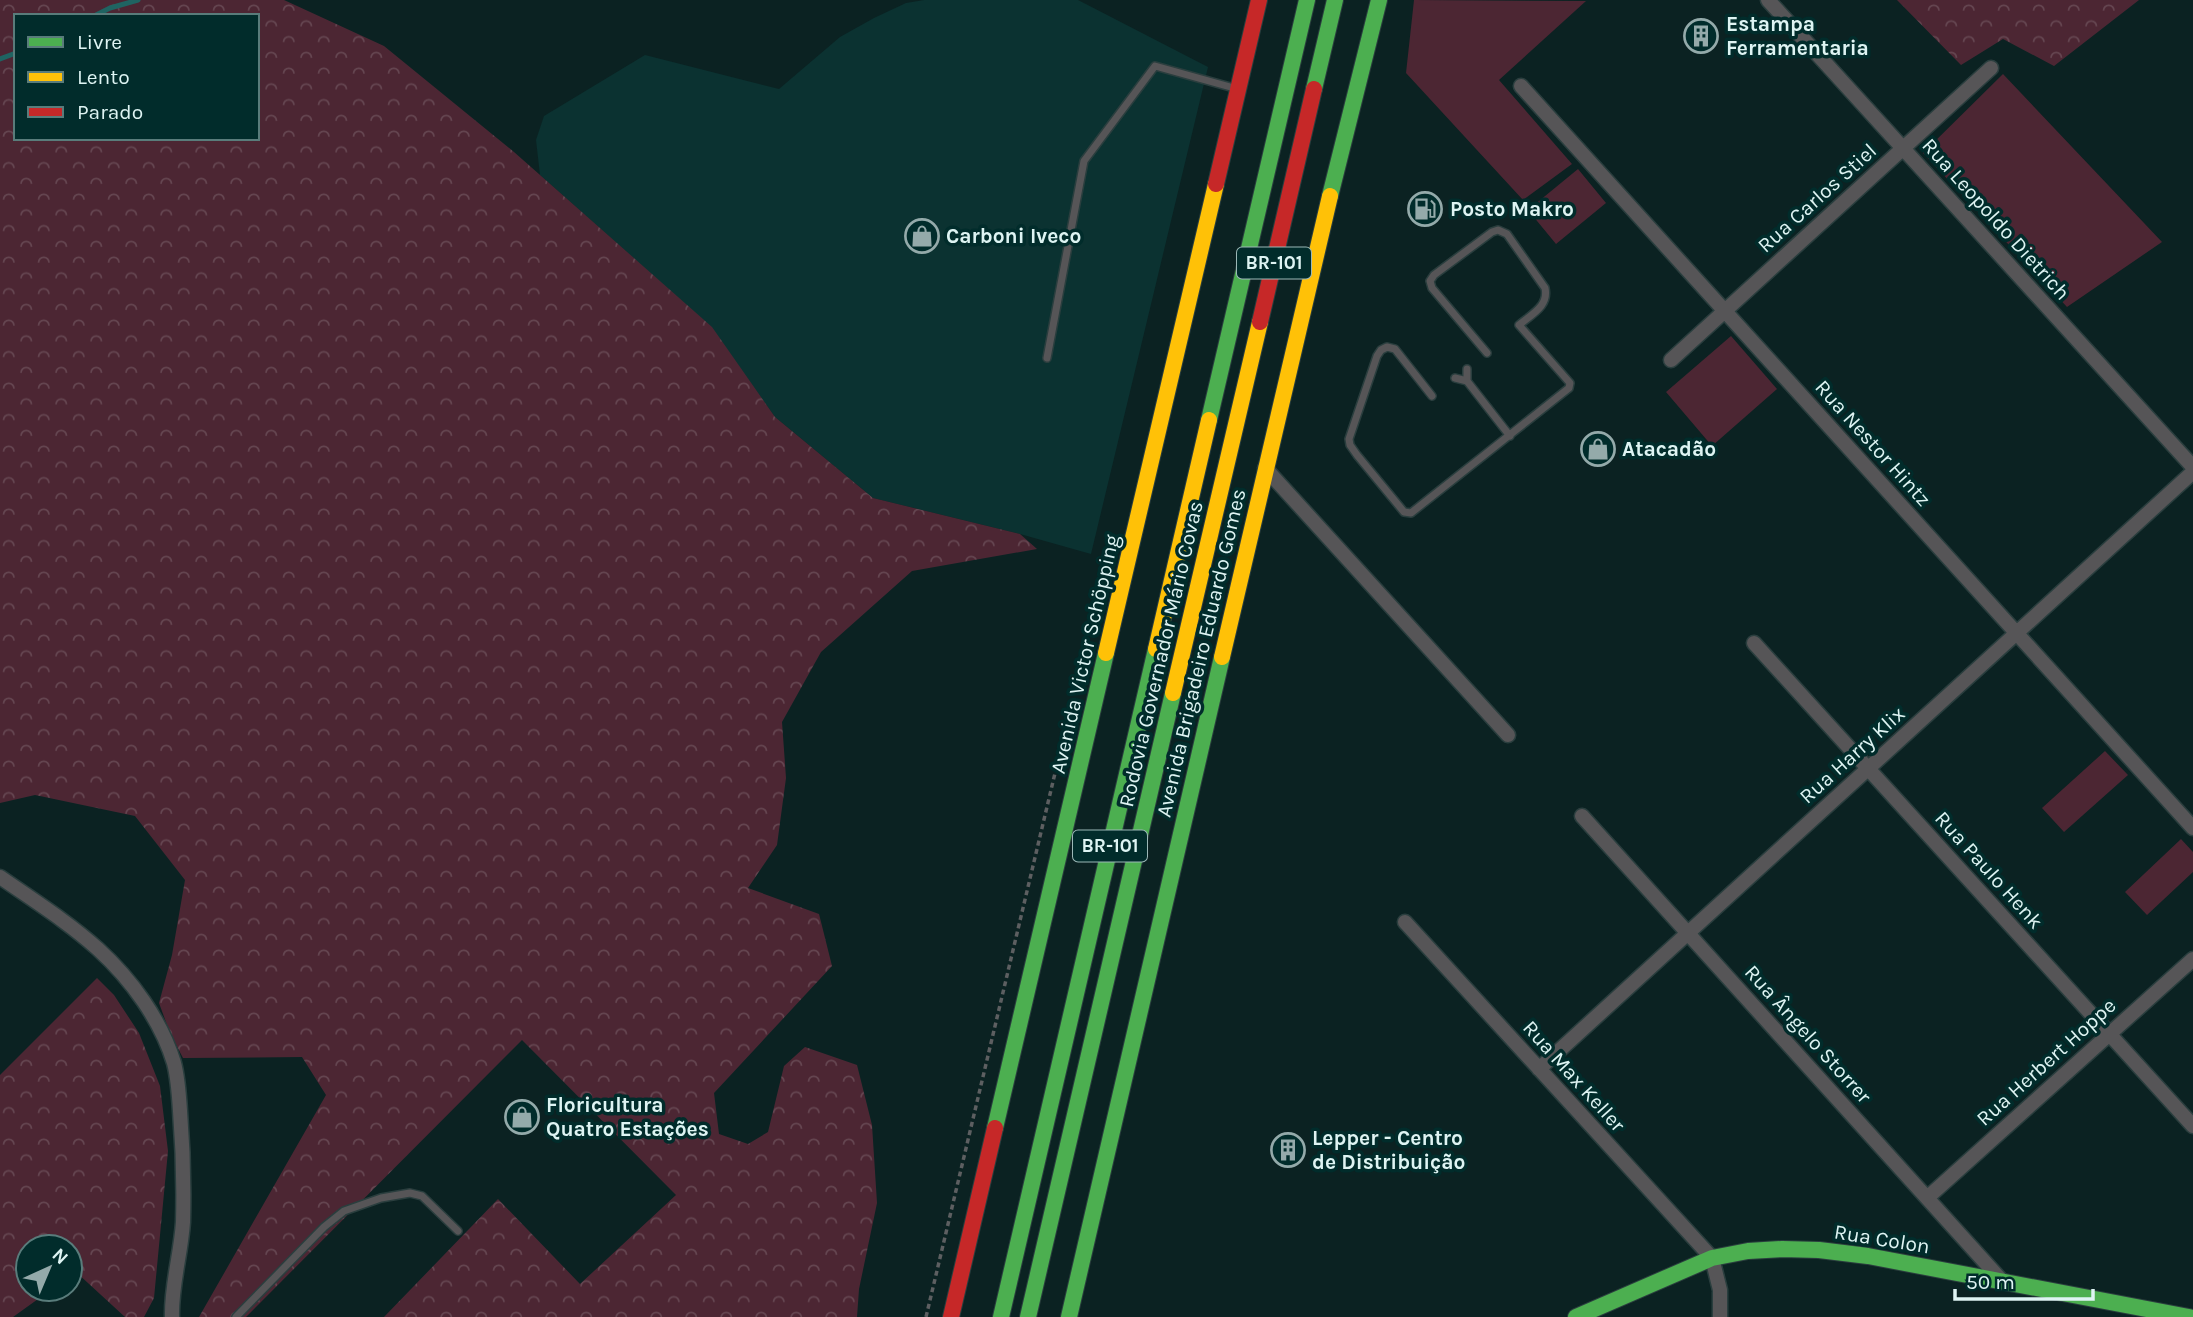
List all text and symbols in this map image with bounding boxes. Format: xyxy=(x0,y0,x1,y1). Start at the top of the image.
place label: Estampa Ferramentaria xyxy=(1726,12,1869,60)
legend xyxy=(14,14,259,140)
building icon: Estampa Ferramentaria xyxy=(1682,17,1720,55)
text: Livre xyxy=(77,30,122,54)
text: Lento xyxy=(77,65,130,89)
text: Parado xyxy=(77,100,143,124)
street label: Rua Leopoldo Dietrich xyxy=(1917,133,2075,305)
street label: Rua Carlos Stiel xyxy=(1753,139,1881,257)
fuel station icon: Posto Makro xyxy=(1406,190,1444,228)
place label: Posto Makro xyxy=(1450,197,1574,221)
shop icon: Carboni Iveco xyxy=(903,217,941,255)
place label: Carboni Iveco xyxy=(946,224,1081,248)
road number: BR-101 xyxy=(1237,247,1311,278)
street label: Rua Nestor Hintz xyxy=(1810,375,1936,511)
shop icon: Atacadão xyxy=(1579,430,1617,468)
place label: Atacadão xyxy=(1622,437,1716,461)
street label: Avenida Brigadeiro Eduardo Gomes xyxy=(1151,487,1251,819)
street label: Rodovia Governador Mário Covas xyxy=(1114,499,1208,809)
street label: Avenida Victor Schöpping xyxy=(1046,532,1124,776)
street label: Rua Harry Klix xyxy=(1794,701,1910,809)
street label: Rua Paulo Henk xyxy=(1930,806,2048,934)
road number: BR-101 xyxy=(1073,831,1147,862)
street label: Rua Ângelo Storrer xyxy=(1740,960,1877,1108)
street label: Rua Herbert Hoppe xyxy=(1971,993,2121,1131)
street label: Rua Max Keller xyxy=(1518,1016,1630,1137)
place label: Floricultura Quatro Estações xyxy=(546,1093,709,1141)
shop icon: Floricultura Quatro Estações xyxy=(503,1098,541,1136)
place label: Lepper - Centro de Distribuição xyxy=(1312,1126,1465,1174)
building icon: Lepper - Centro de Distribuição xyxy=(1269,1131,1307,1169)
street label: Rua Colon xyxy=(1832,1220,1932,1258)
north arrow xyxy=(14,1233,84,1303)
text: N xyxy=(48,1244,73,1269)
scale bar xyxy=(1955,1258,2093,1302)
text: 50 m xyxy=(1966,1270,2015,1294)

